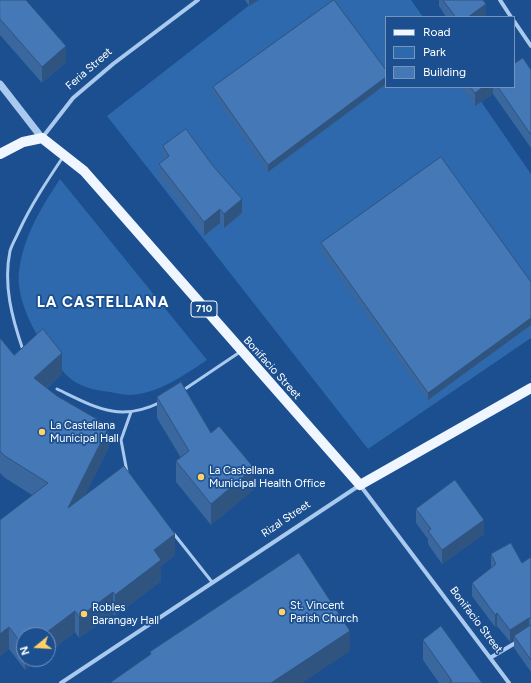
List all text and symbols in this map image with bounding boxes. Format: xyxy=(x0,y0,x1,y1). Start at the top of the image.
legend xyxy=(385,16,515,88)
text: Road xyxy=(423,25,451,39)
street label: Feria Street xyxy=(63,45,115,93)
text: Park xyxy=(423,45,446,59)
text: Building xyxy=(423,65,466,79)
district label: LA CASTELLANA xyxy=(37,294,169,312)
road number: 710 xyxy=(191,301,217,317)
street label: Bonifacio Street xyxy=(240,334,304,402)
place label: La Castellana Municipal Hall xyxy=(50,419,119,445)
marker: La Castellana Municipal Hall xyxy=(37,427,47,437)
place label: La Castellana Municipal Health Office xyxy=(209,464,325,490)
marker: La Castellana Municipal Health Office xyxy=(196,472,206,482)
street label: Rizal Street xyxy=(259,498,313,540)
street label: Bonifacio Street xyxy=(447,584,505,656)
place label: St. Vincent Parish Church xyxy=(290,599,358,625)
place label: Robles Barangay Hall xyxy=(92,601,159,627)
marker: St. Vincent Parish Church xyxy=(277,607,287,617)
marker: Robles Barangay Hall xyxy=(79,609,89,619)
north arrow xyxy=(16,627,56,667)
text: N xyxy=(18,645,33,657)

